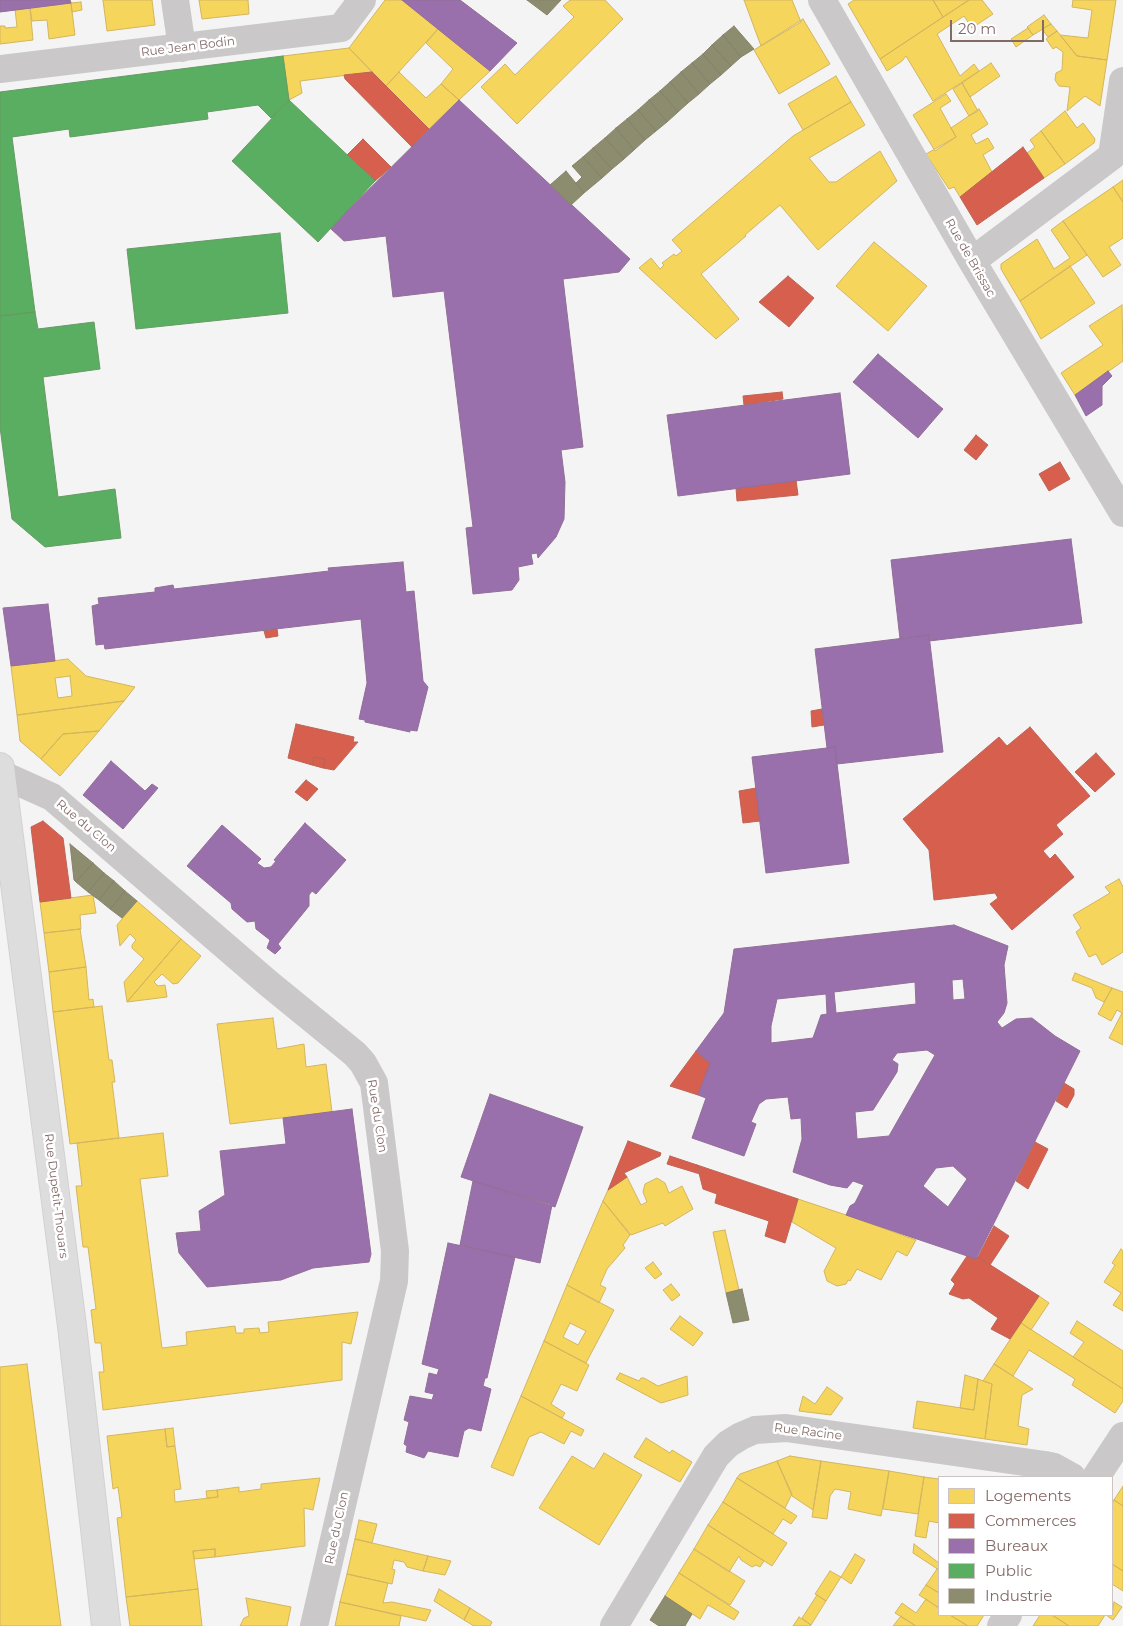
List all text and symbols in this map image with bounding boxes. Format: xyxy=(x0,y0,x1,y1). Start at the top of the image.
scale bar xyxy=(953,10,1047,42)
text: 20 m xyxy=(958,19,996,38)
street label: Rue Jean Bodin xyxy=(140,34,236,60)
street label: Rue de Brissac xyxy=(942,216,998,300)
street label: Rue du Clon xyxy=(53,797,119,855)
street label: Rue du Clon xyxy=(364,1078,390,1154)
street label: Rue Dupetit-Thouars xyxy=(41,1133,71,1259)
street label: Rue Racine xyxy=(773,1421,843,1443)
legend xyxy=(938,1476,1113,1616)
text: Logements xyxy=(985,1486,1071,1505)
street label: Rue du Clon xyxy=(322,1490,352,1566)
text: Commerces xyxy=(985,1511,1076,1530)
text: Bureaux xyxy=(985,1536,1048,1555)
text: Public xyxy=(985,1561,1033,1580)
text: Industrie xyxy=(985,1586,1052,1605)

